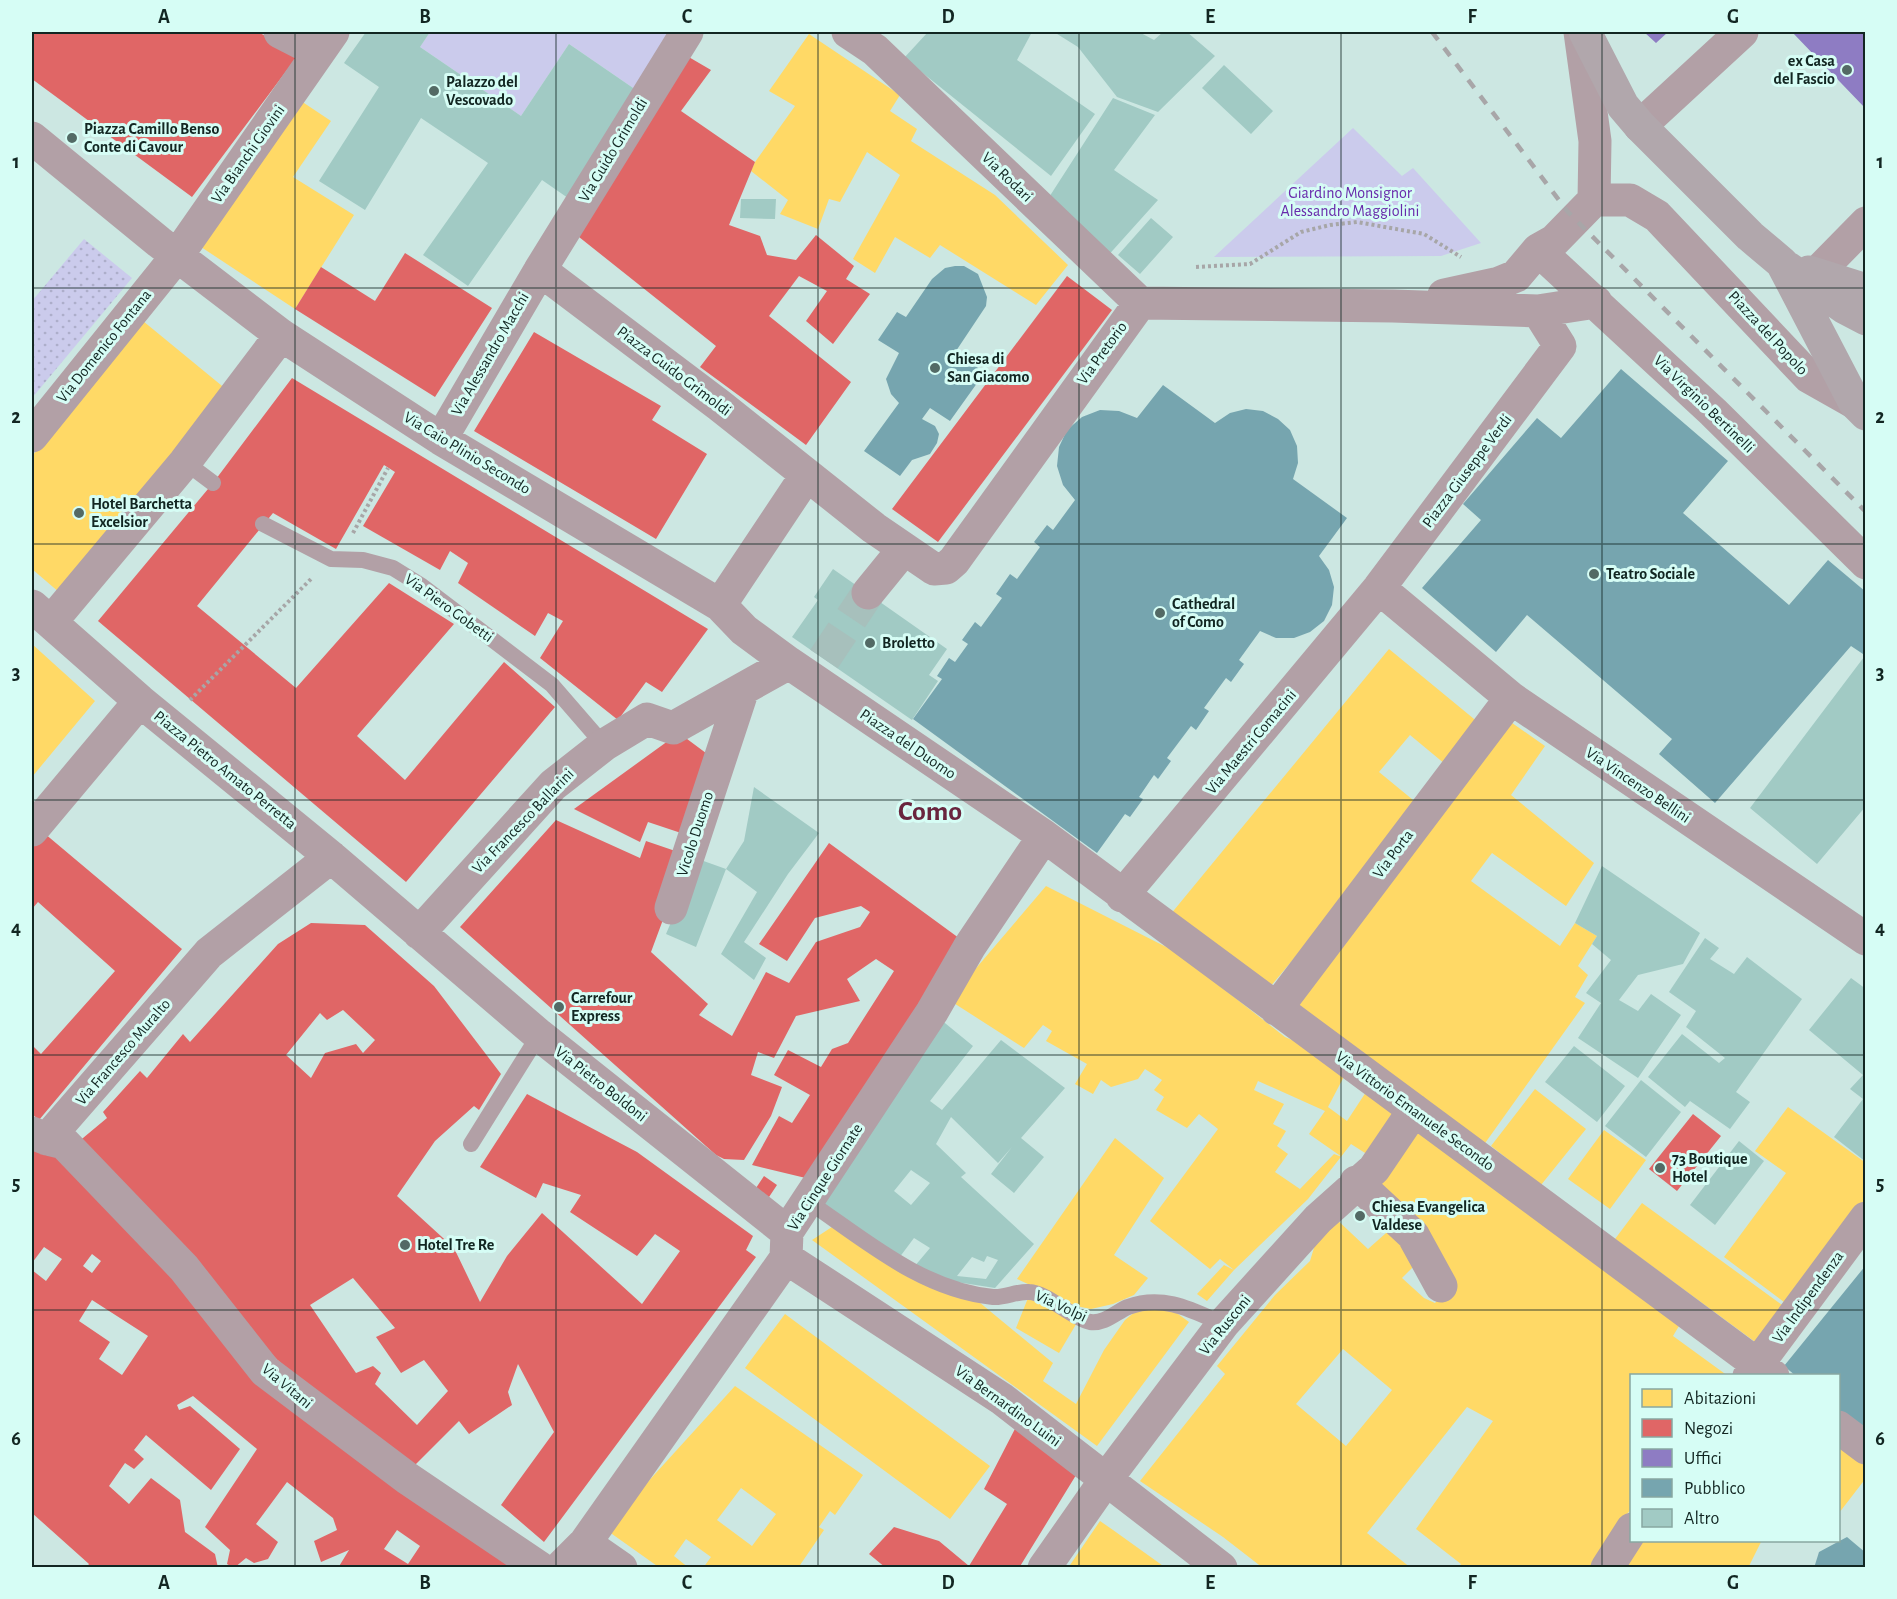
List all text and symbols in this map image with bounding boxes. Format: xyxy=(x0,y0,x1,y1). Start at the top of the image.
text: A xyxy=(158,7,170,27)
text: B xyxy=(419,7,431,27)
text: C xyxy=(682,7,693,27)
text: D xyxy=(941,7,955,27)
text: E xyxy=(1205,7,1215,27)
text: F xyxy=(1467,7,1477,27)
text: G xyxy=(1727,7,1739,27)
place label: ex Casa del Fascio xyxy=(1773,53,1835,87)
marker: ex Casa del Fascio xyxy=(1840,63,1854,77)
place label: Palazzo del Vescovado xyxy=(446,74,518,108)
marker: Palazzo del Vescovado xyxy=(427,84,441,98)
street label: Via Guido Grimoldi xyxy=(576,95,650,205)
street label: Via Bianchi Giovini xyxy=(208,102,288,206)
place label: Piazza Camillo Benso Conte di Cavour xyxy=(84,121,219,155)
marker: Piazza Camillo Benso Conte di Cavour xyxy=(65,131,79,145)
street label: Via Rodari xyxy=(979,149,1035,205)
text: 1 xyxy=(12,152,20,172)
text: 1 xyxy=(1876,152,1884,172)
park label: Giardino Monsignor Alessandro Maggiolini xyxy=(1281,185,1419,219)
street label: Via Domenico Fontana xyxy=(54,286,154,406)
street label: Piazza del Popolo xyxy=(1725,288,1811,378)
street label: Via Alessandro Macchi xyxy=(448,290,532,418)
street label: Via Pretorio xyxy=(1074,319,1130,387)
street label: Piazza Guido Grimoldi xyxy=(614,323,734,419)
place label: Chiesa di San Giacomo xyxy=(947,351,1030,385)
street label: Via Virginio Bertinelli xyxy=(1651,352,1757,456)
marker: Chiesa di San Giacomo xyxy=(928,361,942,375)
text: 2 xyxy=(11,407,21,427)
text: 2 xyxy=(1875,407,1885,427)
street label: Via Caio Plinio Secondo xyxy=(401,409,533,497)
street label: Piazza Giuseppe Verdi xyxy=(1419,411,1515,531)
place label: Hotel Barchetta Excelsior xyxy=(91,496,193,530)
marker: Hotel Barchetta Excelsior xyxy=(72,506,86,520)
place label: Teatro Sociale xyxy=(1606,566,1695,582)
marker: Teatro Sociale xyxy=(1587,567,1601,581)
street label: Via Piero Gobetti xyxy=(402,571,496,645)
place label: Cathedral of Como xyxy=(1172,596,1235,630)
marker: Cathedral of Como xyxy=(1153,606,1167,620)
place label: Broletto xyxy=(882,635,935,651)
marker: Broletto xyxy=(863,636,877,650)
text: 3 xyxy=(12,663,20,683)
text: 3 xyxy=(1876,663,1884,683)
street label: Via Maestri Comacini xyxy=(1203,687,1299,797)
street label: Piazza del Duomo xyxy=(857,706,959,782)
street label: Piazza Pietro Amato Perretta xyxy=(151,708,299,832)
street label: Via Vincenzo Bellini xyxy=(1583,744,1693,826)
street label: Via Francesco Ballarini xyxy=(469,766,577,876)
street label: Vicolo Duomo xyxy=(674,789,716,878)
district label: Como xyxy=(898,798,962,826)
street label: Via Porta xyxy=(1370,827,1416,881)
text: 4 xyxy=(11,918,21,938)
text: 4 xyxy=(1875,918,1885,938)
place label: Carrefour Express xyxy=(571,990,633,1024)
street label: Via Francesco Muralto xyxy=(73,996,174,1108)
marker: Carrefour Express xyxy=(552,1000,566,1014)
street label: Via Pietro Boldoni xyxy=(552,1043,650,1125)
street label: Via Vittorio Emanuele Secondo xyxy=(1333,1048,1497,1174)
street label: Via Cinque Giornate xyxy=(785,1121,865,1233)
place label: 73 Boutique Hotel xyxy=(1672,1151,1748,1185)
marker: 73 Boutique Hotel xyxy=(1653,1161,1667,1175)
text: 5 xyxy=(12,1174,20,1194)
text: 5 xyxy=(1876,1174,1884,1194)
place label: Chiesa Evangelica Valdese xyxy=(1372,1199,1485,1233)
marker: Chiesa Evangelica Valdese xyxy=(1353,1209,1367,1223)
place label: Hotel Tre Re xyxy=(417,1237,495,1253)
marker: Hotel Tre Re xyxy=(398,1238,412,1252)
street label: Via Indipendenza xyxy=(1769,1248,1847,1346)
street label: Via Volpi xyxy=(1033,1287,1089,1325)
street label: Via Rusconi xyxy=(1196,1292,1254,1358)
street label: Via Vitani xyxy=(259,1360,315,1412)
street label: Via Bernardino Luini xyxy=(952,1362,1064,1450)
legend xyxy=(1630,1374,1840,1542)
text: Abitazioni xyxy=(1684,1390,1756,1408)
text: Negozi xyxy=(1684,1420,1733,1438)
text: 6 xyxy=(11,1429,21,1449)
text: 6 xyxy=(1875,1429,1885,1449)
text: Uffici xyxy=(1684,1450,1722,1468)
text: Pubblico xyxy=(1684,1480,1746,1498)
text: Altro xyxy=(1684,1510,1719,1528)
text: A xyxy=(158,1573,170,1593)
text: B xyxy=(419,1573,431,1593)
text: C xyxy=(682,1573,693,1593)
text: D xyxy=(941,1573,955,1593)
text: E xyxy=(1205,1573,1215,1593)
text: F xyxy=(1467,1573,1477,1593)
text: G xyxy=(1727,1573,1739,1593)

